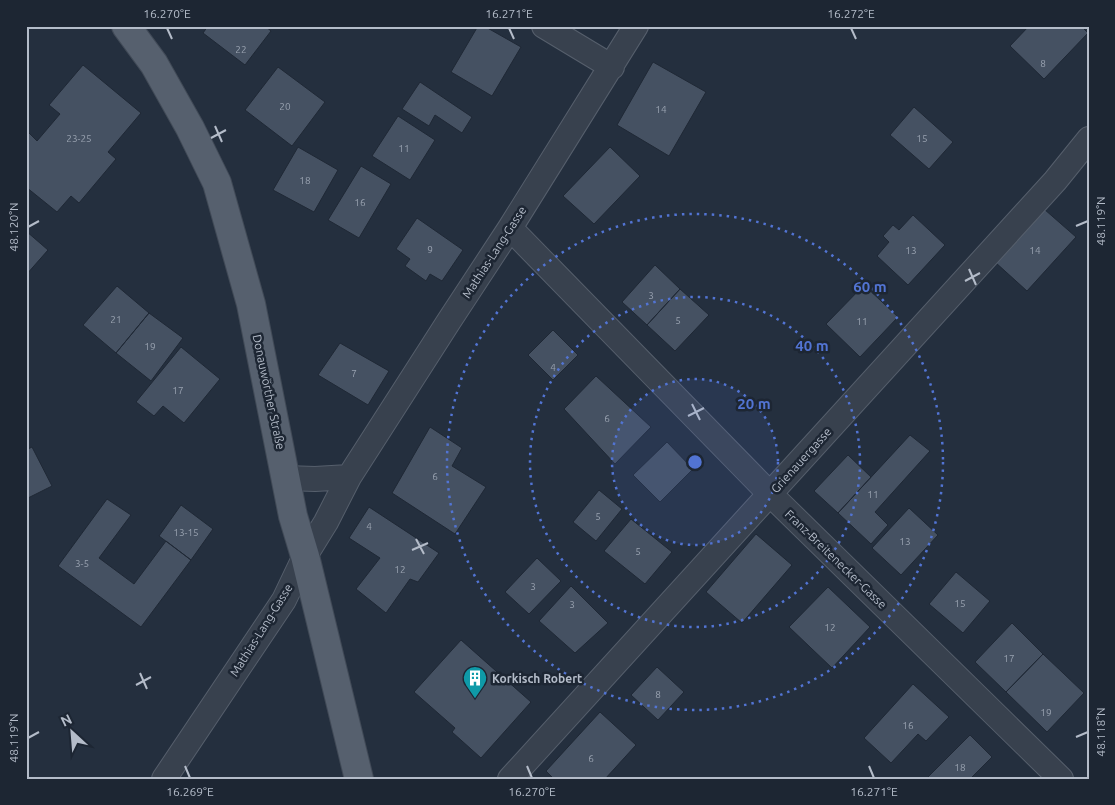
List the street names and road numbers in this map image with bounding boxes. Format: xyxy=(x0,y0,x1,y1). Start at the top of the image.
street label: Mathias-Lang-Gasse xyxy=(460,204,528,300)
street label: Donauwörther Straße xyxy=(250,333,288,451)
street label: Grienauergasse xyxy=(768,425,834,495)
street label: Franz-Breitenecker-Gasse xyxy=(783,507,889,611)
street label: Mathias-Lang-Gasse xyxy=(227,581,295,679)

